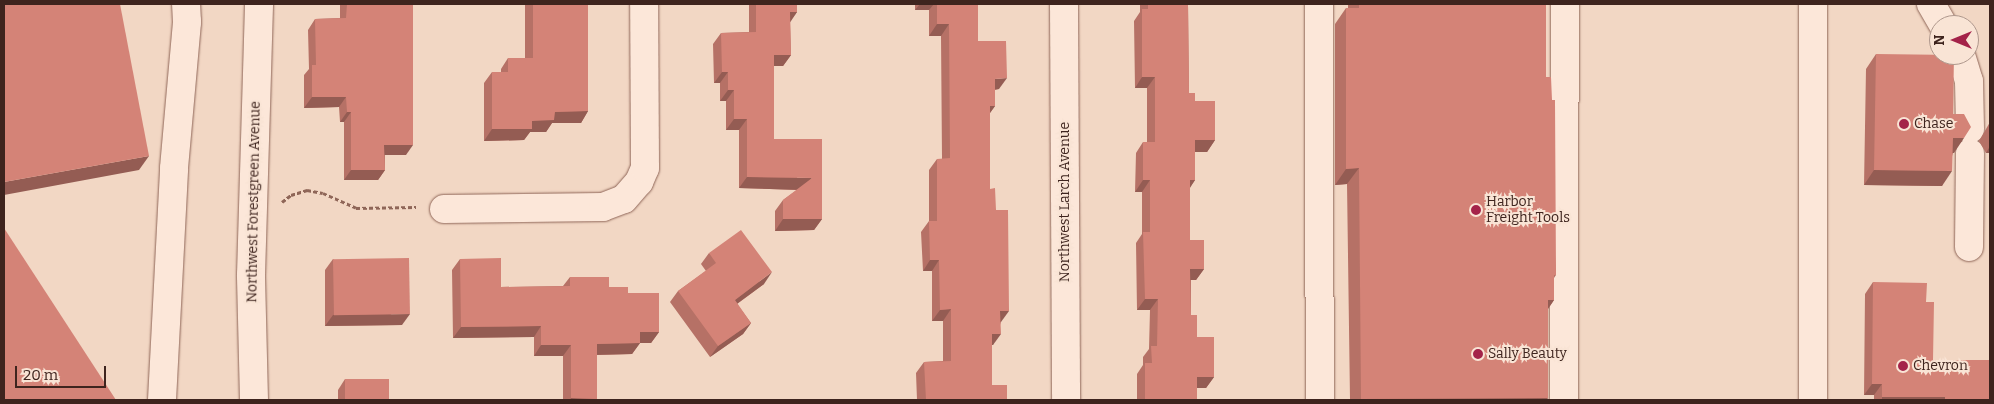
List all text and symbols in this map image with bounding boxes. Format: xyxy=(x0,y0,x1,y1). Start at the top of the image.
north arrow xyxy=(1929,15,1979,65)
text: N xyxy=(1931,35,1948,45)
street label: Northwest Forestgreen Avenue xyxy=(244,101,264,303)
place label: Chase xyxy=(1914,116,1953,132)
marker: Chase xyxy=(1898,118,1910,130)
street label: Northwest Larch Avenue xyxy=(1057,122,1073,282)
place label: Harbor Freight Tools xyxy=(1486,194,1570,226)
marker: Harbor Freight Tools xyxy=(1470,204,1482,216)
place label: Sally Beauty xyxy=(1488,346,1567,362)
marker: Sally Beauty xyxy=(1472,348,1484,360)
scale bar xyxy=(18,356,109,388)
place label: Chevron xyxy=(1913,358,1968,374)
marker: Chevron xyxy=(1897,360,1909,372)
text: 20 m xyxy=(23,366,58,384)

